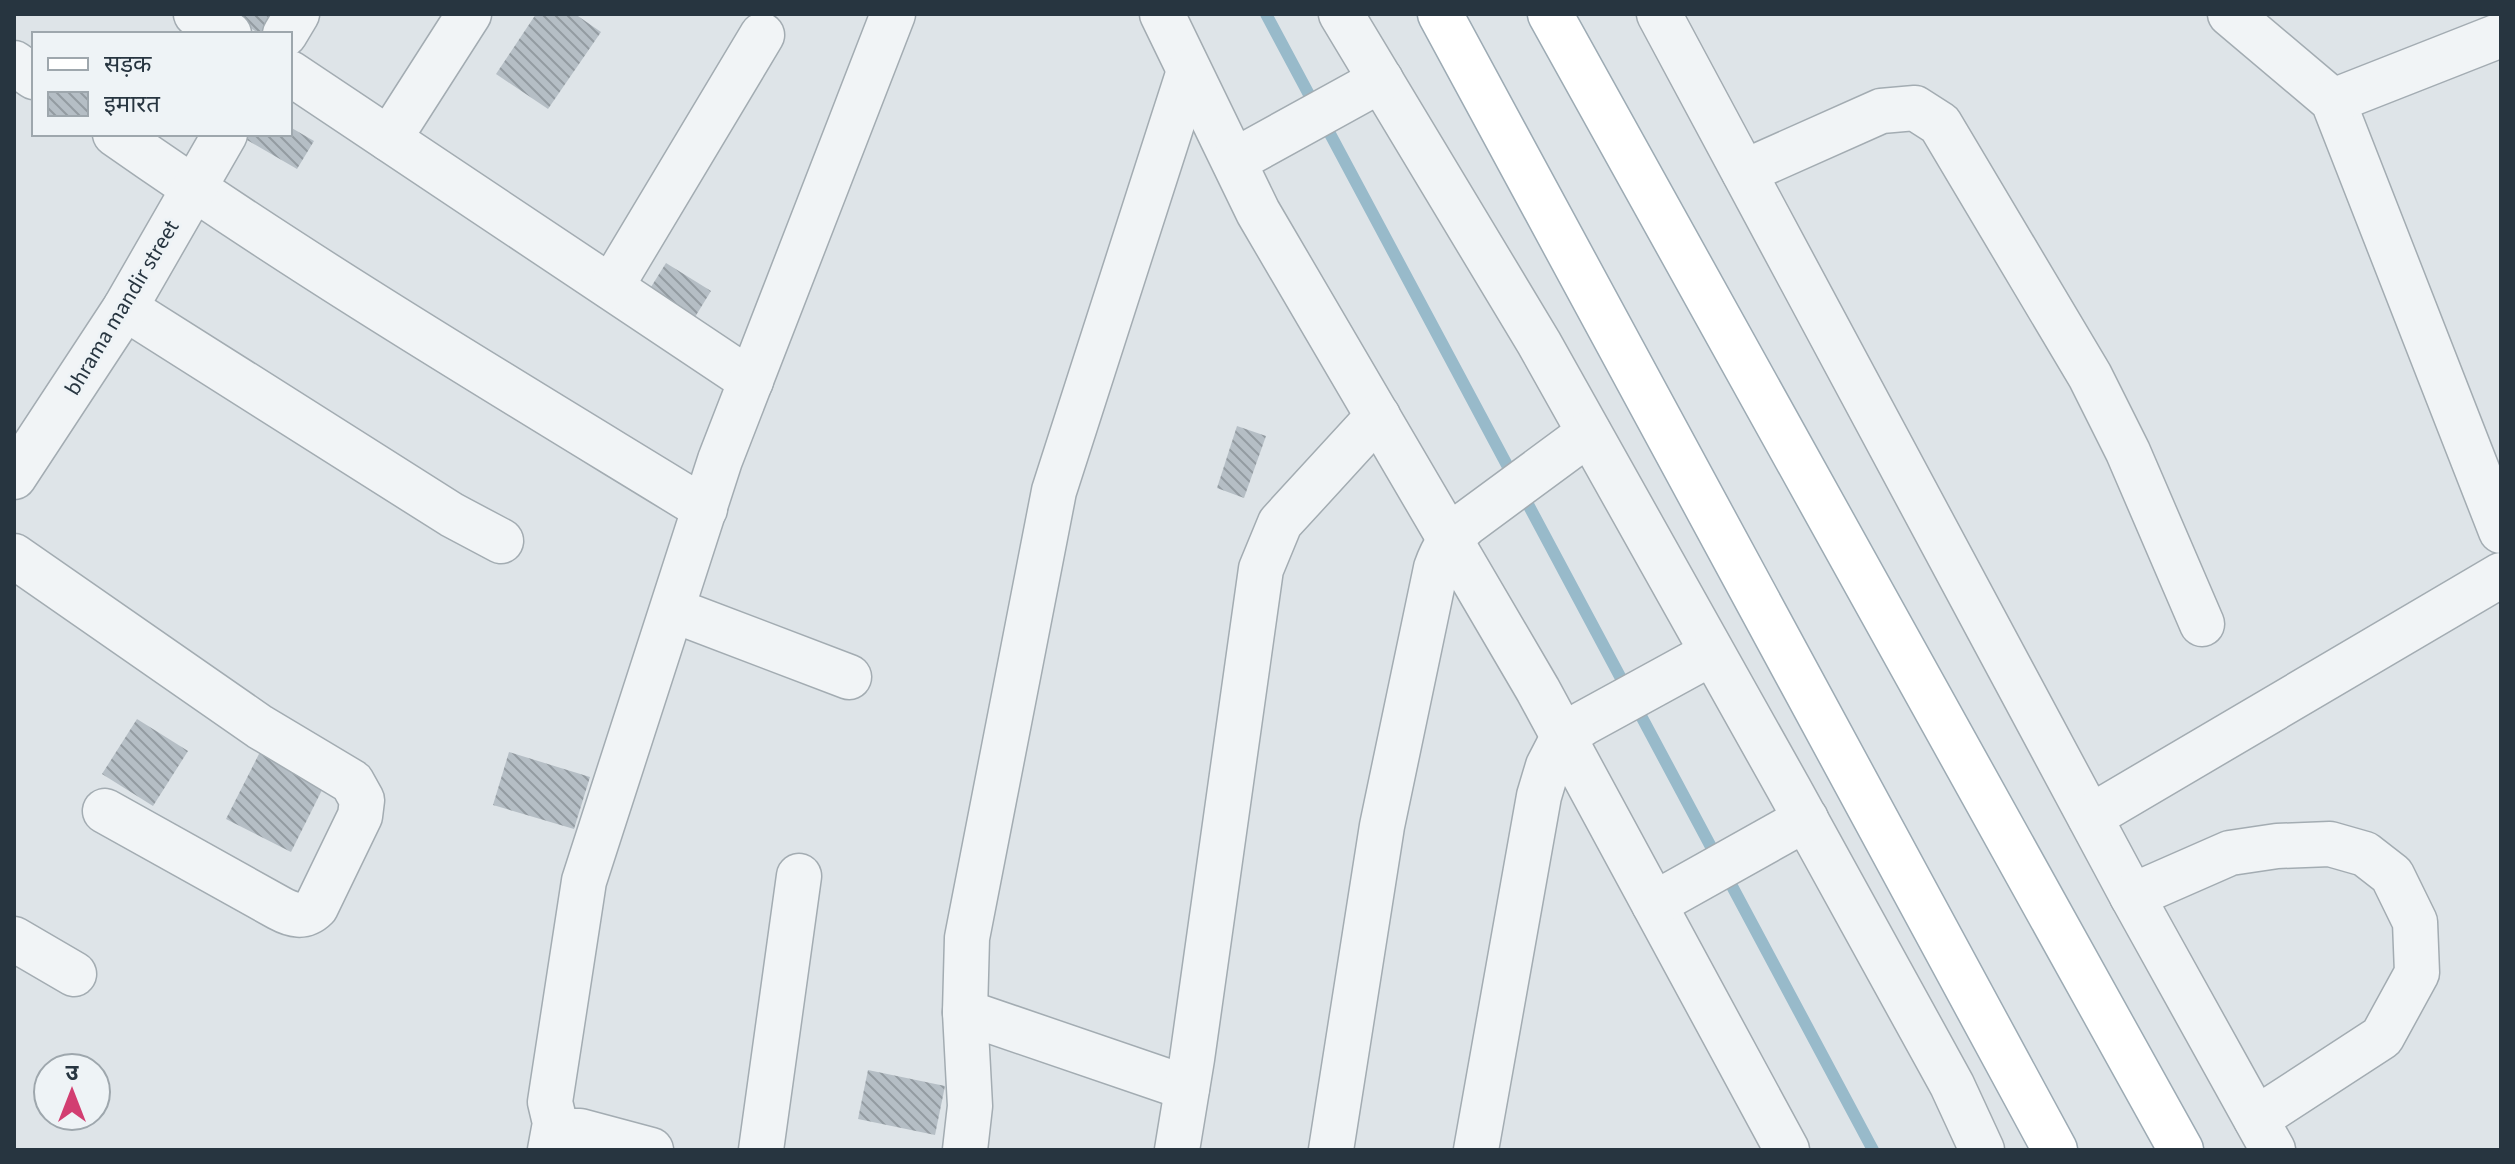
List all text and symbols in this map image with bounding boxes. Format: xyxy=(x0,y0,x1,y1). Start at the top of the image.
legend xyxy=(32,32,292,136)
text: सड़क xyxy=(104,47,152,82)
text: इमारत xyxy=(104,87,161,122)
street label: bhrama mandir street xyxy=(57,213,187,401)
north arrow xyxy=(32,1052,112,1132)
text: उ xyxy=(66,1057,80,1089)

